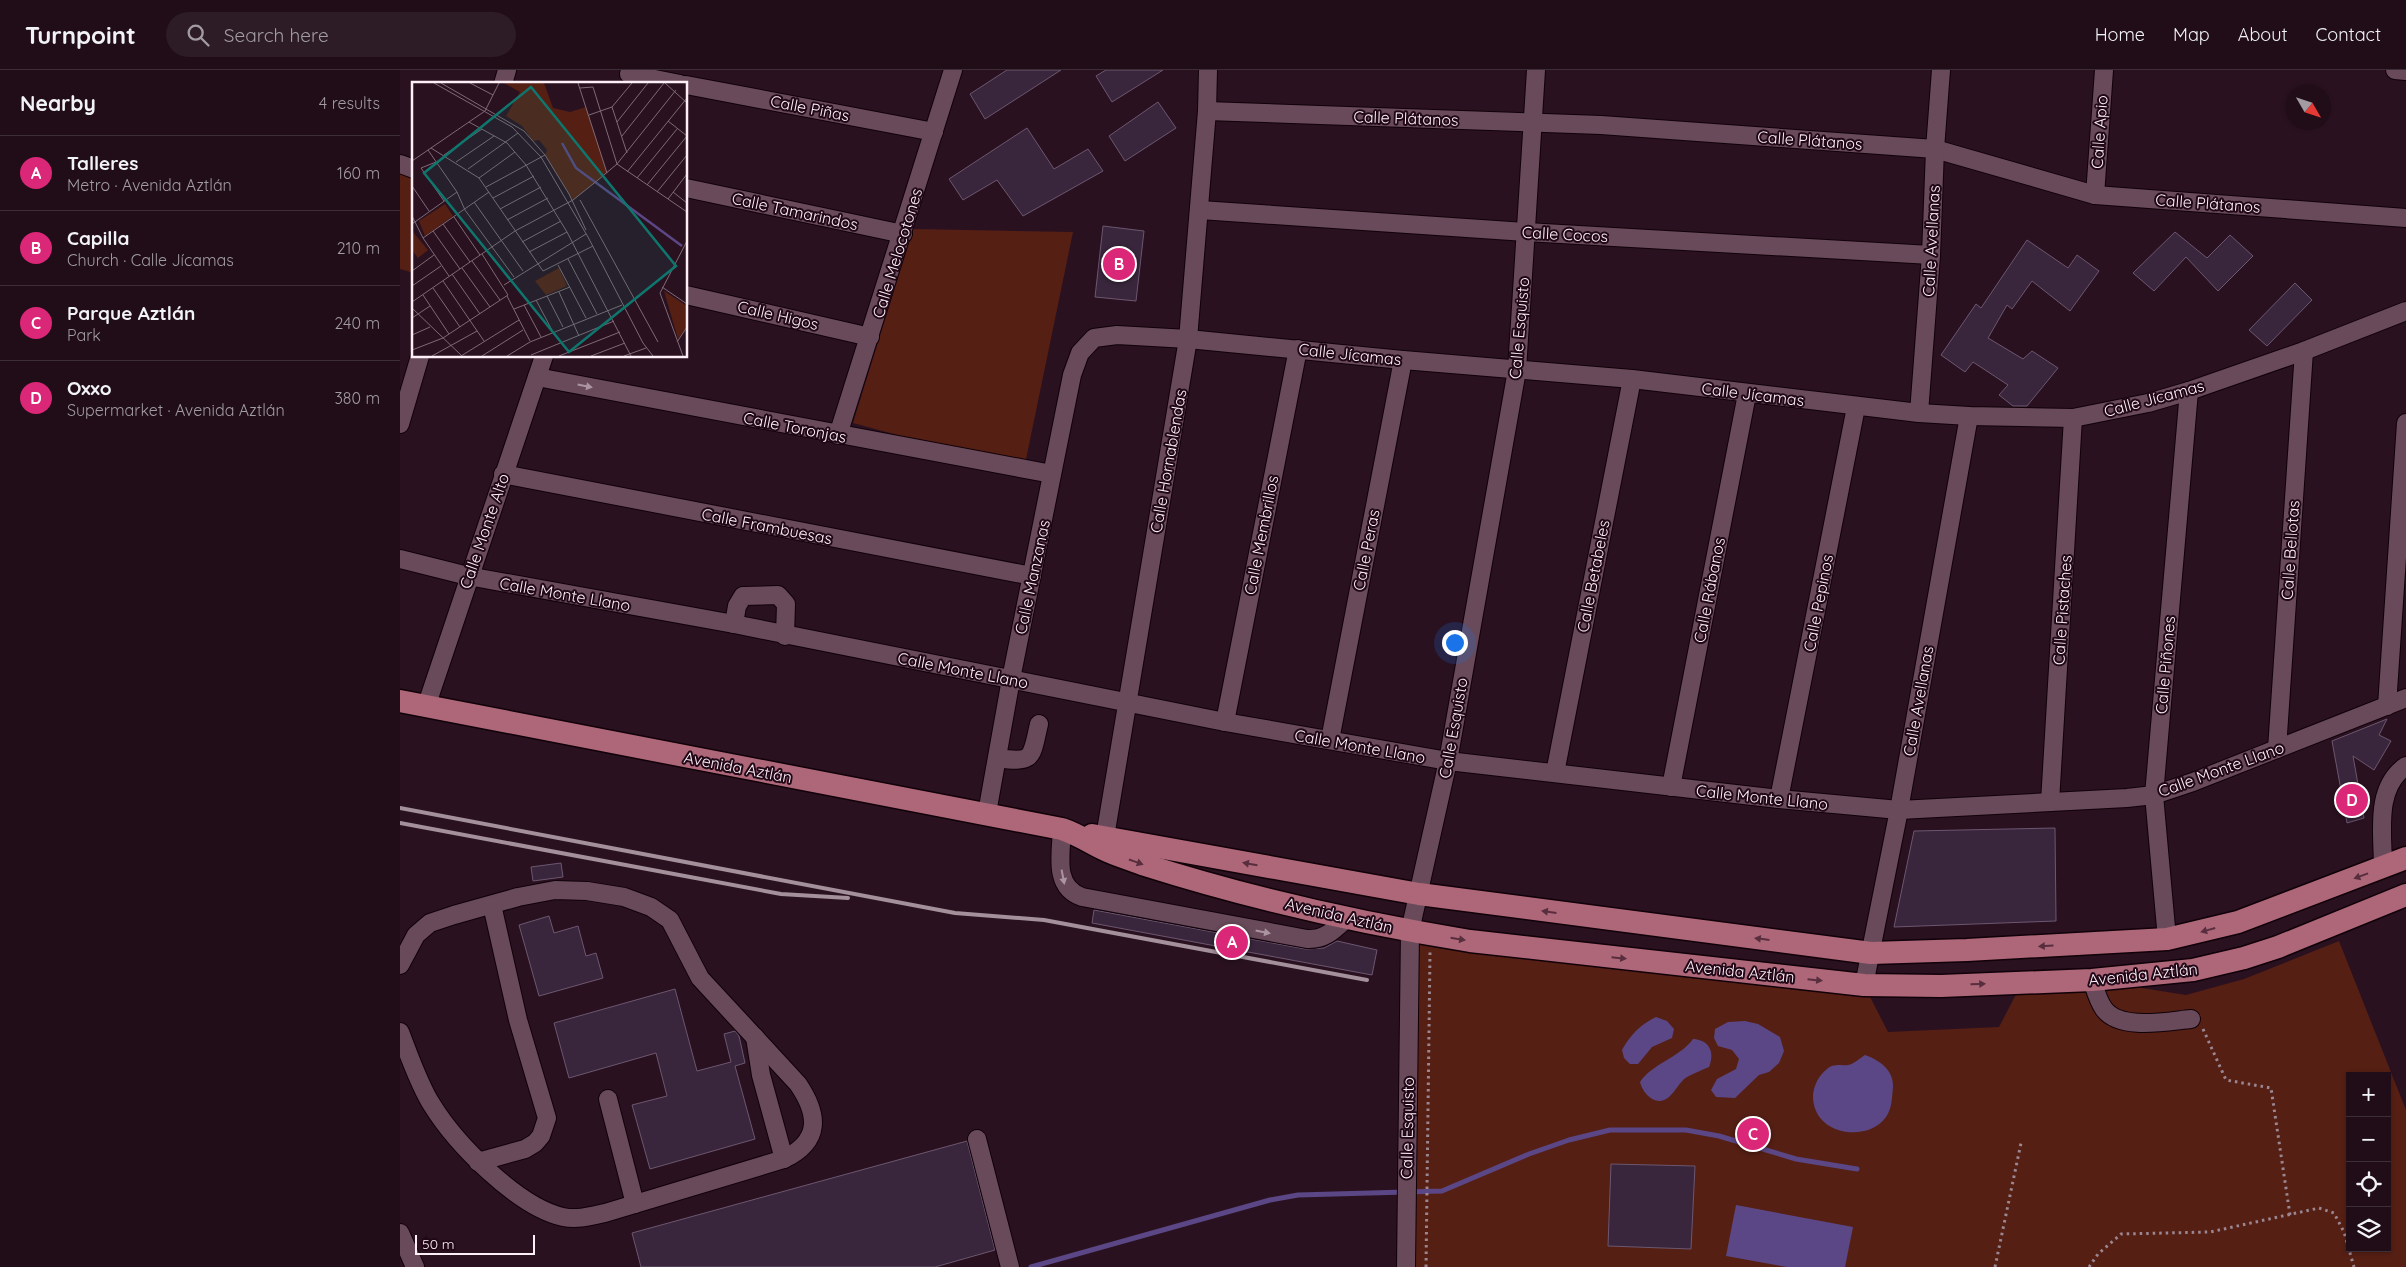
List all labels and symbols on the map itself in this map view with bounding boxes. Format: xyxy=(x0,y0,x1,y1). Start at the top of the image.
inset map xyxy=(412,82,688,358)
north arrow xyxy=(2286,85,2331,130)
street label: Calle Piñas xyxy=(769,91,851,125)
street label: Calle Apio xyxy=(2086,94,2112,170)
street label: Calle Plátanos xyxy=(1353,106,1459,130)
street label: Calle Plátanos xyxy=(1757,126,1863,154)
street label: Calle Avellanas xyxy=(1918,185,1944,297)
street label: Calle Melocotones xyxy=(868,186,926,320)
street label: Calle Tamarindos xyxy=(730,188,860,234)
street label: Calle Plátanos xyxy=(2155,189,2261,217)
street label: Calle Cocos xyxy=(1521,222,1609,246)
pin: B xyxy=(1103,245,1135,283)
street label: Calle Esquisto xyxy=(1505,276,1533,380)
street label: Calle Higos xyxy=(736,296,820,334)
street label: Calle Jícamas xyxy=(1298,339,1402,369)
street label: Calle Jícamas xyxy=(2102,375,2206,421)
street label: Calle Jícamas xyxy=(1701,378,1805,410)
one-way arrow xyxy=(578,383,594,391)
street label: Calle Hornablendas xyxy=(1146,388,1190,534)
street label: Calle Toronjas xyxy=(742,407,848,447)
street label: Calle Monte Alto xyxy=(455,471,513,591)
street label: Calle Membrillos xyxy=(1240,474,1282,596)
street label: Calle Bellotas xyxy=(2277,500,2303,600)
street label: Calle Frambuesas xyxy=(700,504,834,548)
street label: Calle Peras xyxy=(1348,508,1384,592)
street label: Calle Manzanas xyxy=(1010,518,1054,636)
street label: Calle Betabeles xyxy=(1572,518,1614,634)
street label: Calle Rábanos xyxy=(1689,536,1729,644)
street label: Calle Pepinos xyxy=(1799,553,1837,653)
street label: Calle Pistaches xyxy=(2048,554,2076,666)
street label: Calle Monte Llano xyxy=(498,573,632,615)
street label: Calle Piñones xyxy=(2151,615,2179,715)
your location xyxy=(1442,630,1468,656)
street label: Calle Avellanas xyxy=(1898,644,1938,758)
street label: Calle Monte Llano xyxy=(896,648,1030,692)
street label: Calle Esquisto xyxy=(1434,676,1472,780)
street label: Calle Monte Llano xyxy=(1293,725,1427,767)
street label: Calle Monte Llano xyxy=(2155,737,2287,801)
street label: Avenida Aztlán xyxy=(682,747,794,787)
street label: Calle Monte Llano xyxy=(1695,780,1829,814)
pin: D xyxy=(2336,781,2368,819)
one-way arrow xyxy=(1129,858,1144,866)
one-way arrow xyxy=(1242,859,1258,867)
one-way arrow xyxy=(1059,870,1067,886)
one-way arrow xyxy=(2353,873,2368,880)
street label: Avenida Aztlán xyxy=(1283,893,1395,937)
one-way arrow xyxy=(1541,908,1557,916)
pin: A xyxy=(1216,923,1248,961)
one-way arrow xyxy=(2200,926,2215,934)
one-way arrow xyxy=(1256,928,1272,936)
one-way arrow xyxy=(1450,935,1466,943)
one-way arrow xyxy=(1754,935,1770,943)
one-way arrow xyxy=(2038,943,2054,951)
one-way arrow xyxy=(1612,954,1628,962)
street label: Avenida Aztlán xyxy=(1684,955,1796,987)
street label: Avenida Aztlán xyxy=(2087,958,2199,990)
one-way arrow xyxy=(1808,976,1824,984)
one-way arrow xyxy=(1970,980,1986,988)
street label: Calle Esquisto xyxy=(1396,1077,1418,1179)
pin: C xyxy=(1737,1115,1769,1153)
scale bar xyxy=(415,1232,535,1255)

